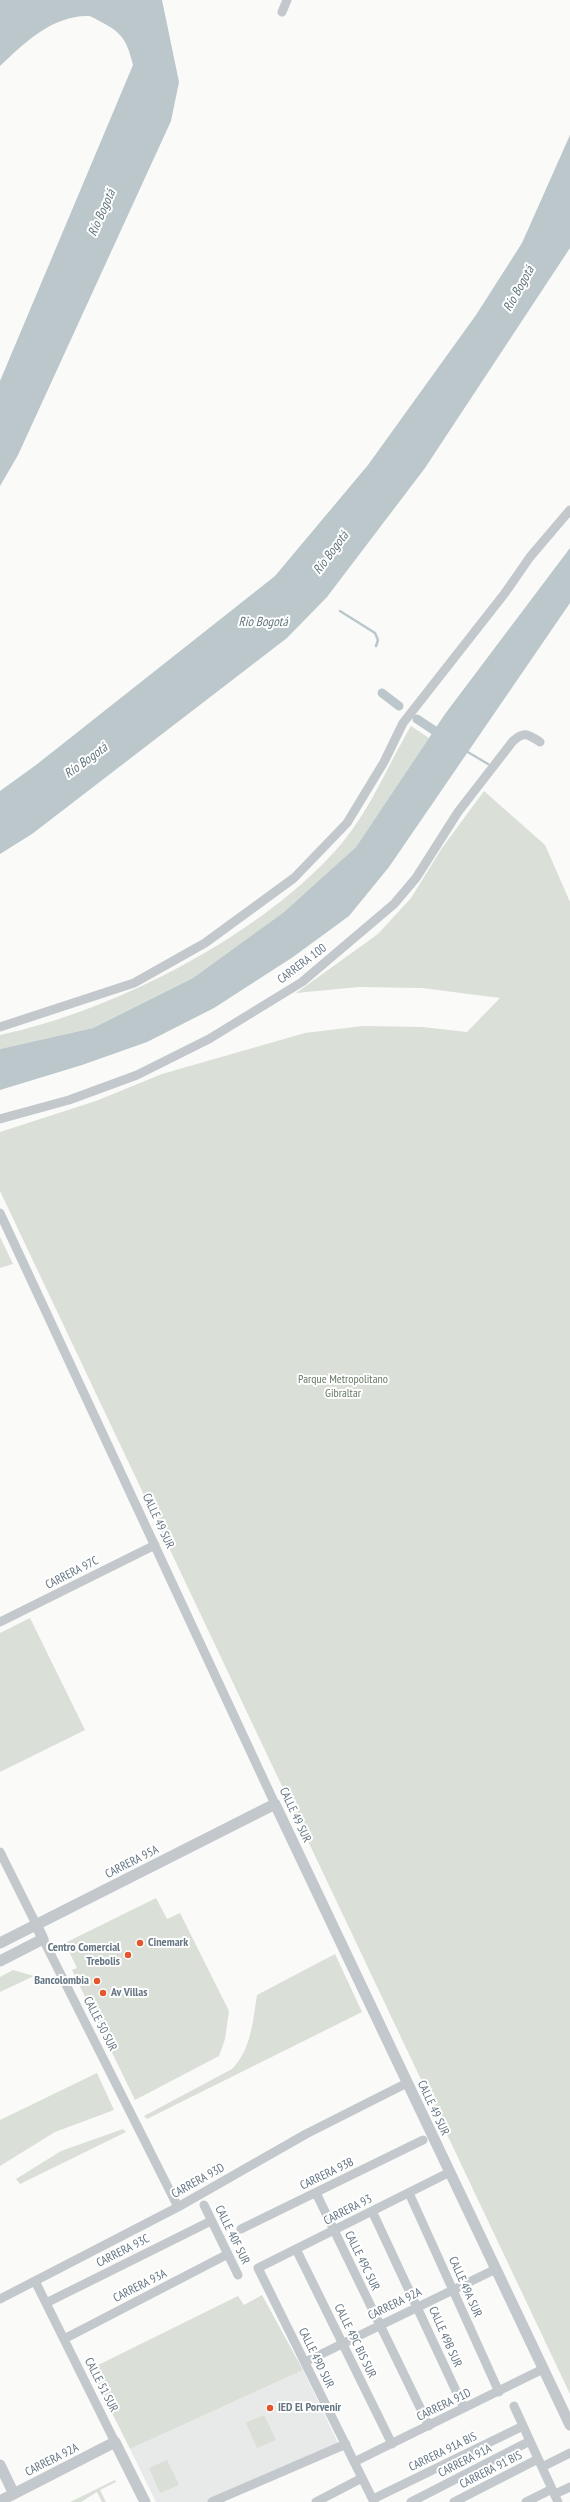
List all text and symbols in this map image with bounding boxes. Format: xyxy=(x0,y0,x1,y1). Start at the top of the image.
water label: Río Bogotá xyxy=(85,187,119,239)
water label: Río Bogotá xyxy=(500,264,538,314)
water label: Río Bogotá xyxy=(310,529,352,577)
water label: Rio Bogotá xyxy=(238,614,288,630)
water label: Río Bogotá xyxy=(62,740,110,782)
street label: CARRERA 100 xyxy=(275,941,329,987)
park label: Parque Metropolitano Gibraltar xyxy=(298,1373,388,1401)
street label: CALLE 49 SUR xyxy=(139,1491,177,1551)
street label: CARRERA 97C xyxy=(43,1554,101,1592)
street label: CALLE 49 SUR xyxy=(276,1785,314,1845)
street label: CARRERA 95A xyxy=(103,1842,161,1882)
place label: Cinemark xyxy=(148,1936,188,1950)
marker: Cinemark xyxy=(135,1938,145,1948)
place label: Centro Comercial Trebolis xyxy=(48,1941,120,1969)
marker: Centro Comercial Trebolis xyxy=(123,1950,133,1960)
place label: Bancolombia xyxy=(34,1974,89,1988)
marker: Bancolombia xyxy=(92,1976,102,1986)
place label: Av Villas xyxy=(111,1986,147,2000)
marker: Av Villas xyxy=(98,1988,108,1998)
street label: CALLE 50 SUR xyxy=(80,1994,120,2054)
street label: CALLE 49 SUR xyxy=(414,2078,452,2138)
street label: CARRERA 93B xyxy=(298,2155,356,2193)
street label: CARRERA 93D xyxy=(169,2161,227,2201)
street label: CARRERA 93 xyxy=(322,2192,374,2228)
street label: CALLE 40F SUR xyxy=(212,2203,252,2267)
street label: CALLE 49C SUR xyxy=(341,2229,383,2293)
street label: CARRERA 93C xyxy=(94,2232,152,2270)
street label: CALLE 49A SUR xyxy=(445,2255,485,2319)
street label: CARRERA 93A xyxy=(111,2266,169,2306)
street label: CARRERA 92A xyxy=(366,2285,424,2323)
street label: CALLE 49C BIS SUR xyxy=(331,2302,379,2380)
street label: CALLE 49B SUR xyxy=(425,2305,465,2369)
street label: CALLE 49D SUR xyxy=(295,2325,337,2391)
street label: CALLE 51 SUR xyxy=(81,2355,121,2415)
street label: CARRERA 91D xyxy=(415,2386,473,2424)
place label: IED El Porvenir xyxy=(278,2401,341,2415)
marker: IED El Porvenir xyxy=(265,2403,275,2413)
street label: CARRERA 91A BIS xyxy=(407,2429,479,2475)
street label: CARRERA 92A xyxy=(23,2440,81,2480)
street label: CARRERA 91A xyxy=(436,2441,494,2481)
street label: CARRERA 91 BIS xyxy=(457,2448,525,2492)

